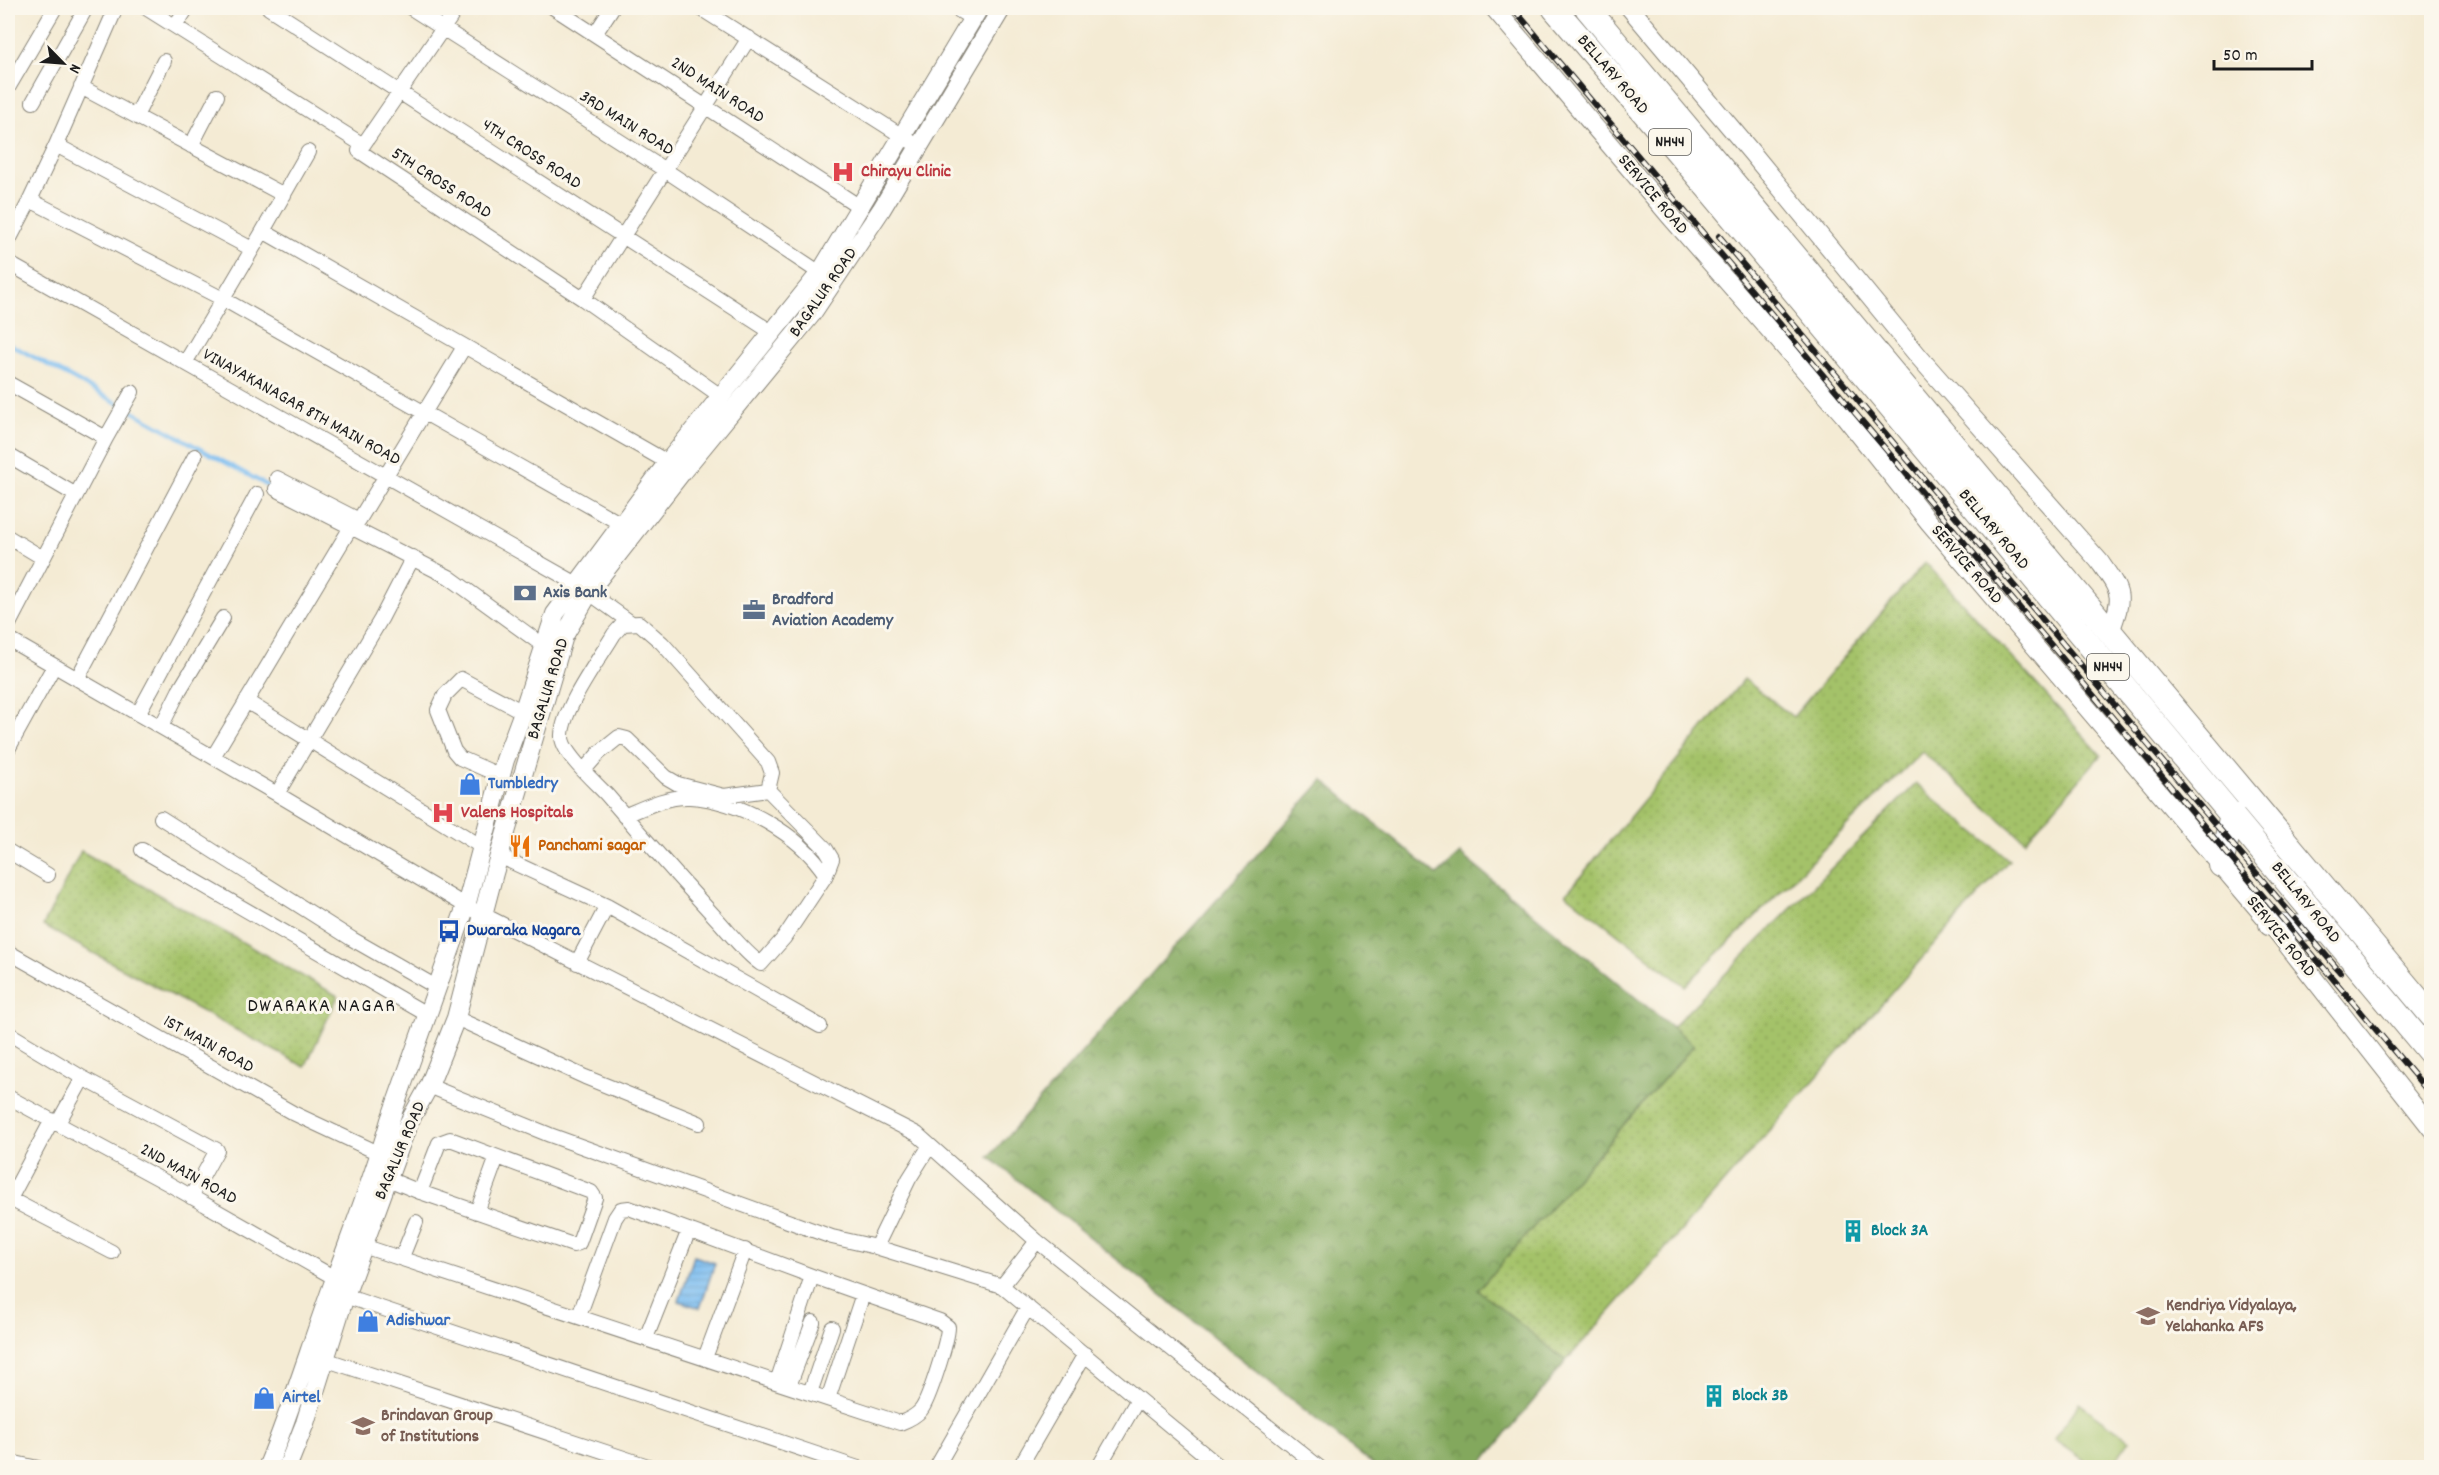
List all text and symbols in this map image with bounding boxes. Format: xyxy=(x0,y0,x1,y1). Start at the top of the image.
street label: BELLARY ROAD xyxy=(1570,29,1654,121)
north arrow xyxy=(33,33,93,93)
scale bar xyxy=(2214,33,2312,71)
text: 50 m xyxy=(2223,44,2258,69)
street label: 2ND MAIN ROAD xyxy=(665,51,769,131)
text: N xyxy=(62,60,86,77)
street label: 3RD MAIN ROAD xyxy=(574,85,678,163)
street label: 4TH CROSS ROAD xyxy=(476,113,586,197)
road number: NH44 xyxy=(1649,129,1691,155)
street label: 5TH CROSS ROAD xyxy=(386,142,496,226)
street label: SERVICE ROAD xyxy=(1611,149,1693,241)
hospital icon: Chirayu Clinic xyxy=(830,159,856,185)
place label: Chirayu Clinic xyxy=(861,160,951,185)
street label: BAGALUR ROAD xyxy=(784,243,864,343)
street label: VINAYAKANAGAR 8TH MAIN ROAD xyxy=(197,343,405,473)
street label: BELLARY ROAD xyxy=(1952,484,2034,576)
street label: SERVICE ROAD xyxy=(1924,520,2008,610)
bank icon: Axis Bank xyxy=(512,580,538,606)
place label: Axis Bank xyxy=(543,581,608,606)
place label: Bradford Aviation Academy xyxy=(772,588,894,634)
office icon: Bradford Aviation Academy xyxy=(741,597,767,623)
street label: BAGALUR ROAD xyxy=(522,635,576,743)
road number: NH44 xyxy=(2087,654,2129,680)
shop icon: Tumbledry xyxy=(457,771,483,797)
place label: Tumbledry xyxy=(488,772,558,797)
hospital icon: Valens Hospitals xyxy=(430,800,456,826)
place label: Valens Hospitals xyxy=(461,801,574,826)
restaurant icon: Panchami sagar xyxy=(507,833,533,859)
place label: Panchami sagar xyxy=(538,834,646,859)
street label: BELLARY ROAD xyxy=(2264,857,2346,949)
street label: SERVICE ROAD xyxy=(2239,891,2321,983)
bus stop icon: Dwaraka Nagara xyxy=(436,918,462,944)
place label: Dwaraka Nagara xyxy=(467,919,581,944)
district label: DWARAKA NAGAR xyxy=(247,993,397,1021)
street label: 1ST MAIN ROAD xyxy=(158,1010,258,1080)
street label: BAGALUR ROAD xyxy=(369,1098,433,1204)
street label: 2ND MAIN ROAD xyxy=(135,1138,241,1212)
building icon: Block 3A xyxy=(1840,1218,1866,1244)
place label: Block 3A xyxy=(1871,1219,1929,1244)
place label: Kendriya Vidyalaya, Yelahanka AFS xyxy=(2165,1294,2297,1340)
school or university icon: Kendriya Vidyalaya, Yelahanka AFS xyxy=(2135,1303,2161,1329)
shop icon: Adishwar xyxy=(355,1308,381,1334)
place label: Adishwar xyxy=(386,1309,450,1334)
building icon: Block 3B xyxy=(1701,1383,1727,1409)
place label: Block 3B xyxy=(1732,1384,1789,1409)
shop icon: Airtel xyxy=(251,1385,277,1411)
place label: Airtel xyxy=(282,1386,321,1411)
place label: Brindavan Group of Institutions xyxy=(381,1404,493,1450)
school or university icon: Brindavan Group of Institutions xyxy=(350,1413,376,1439)

